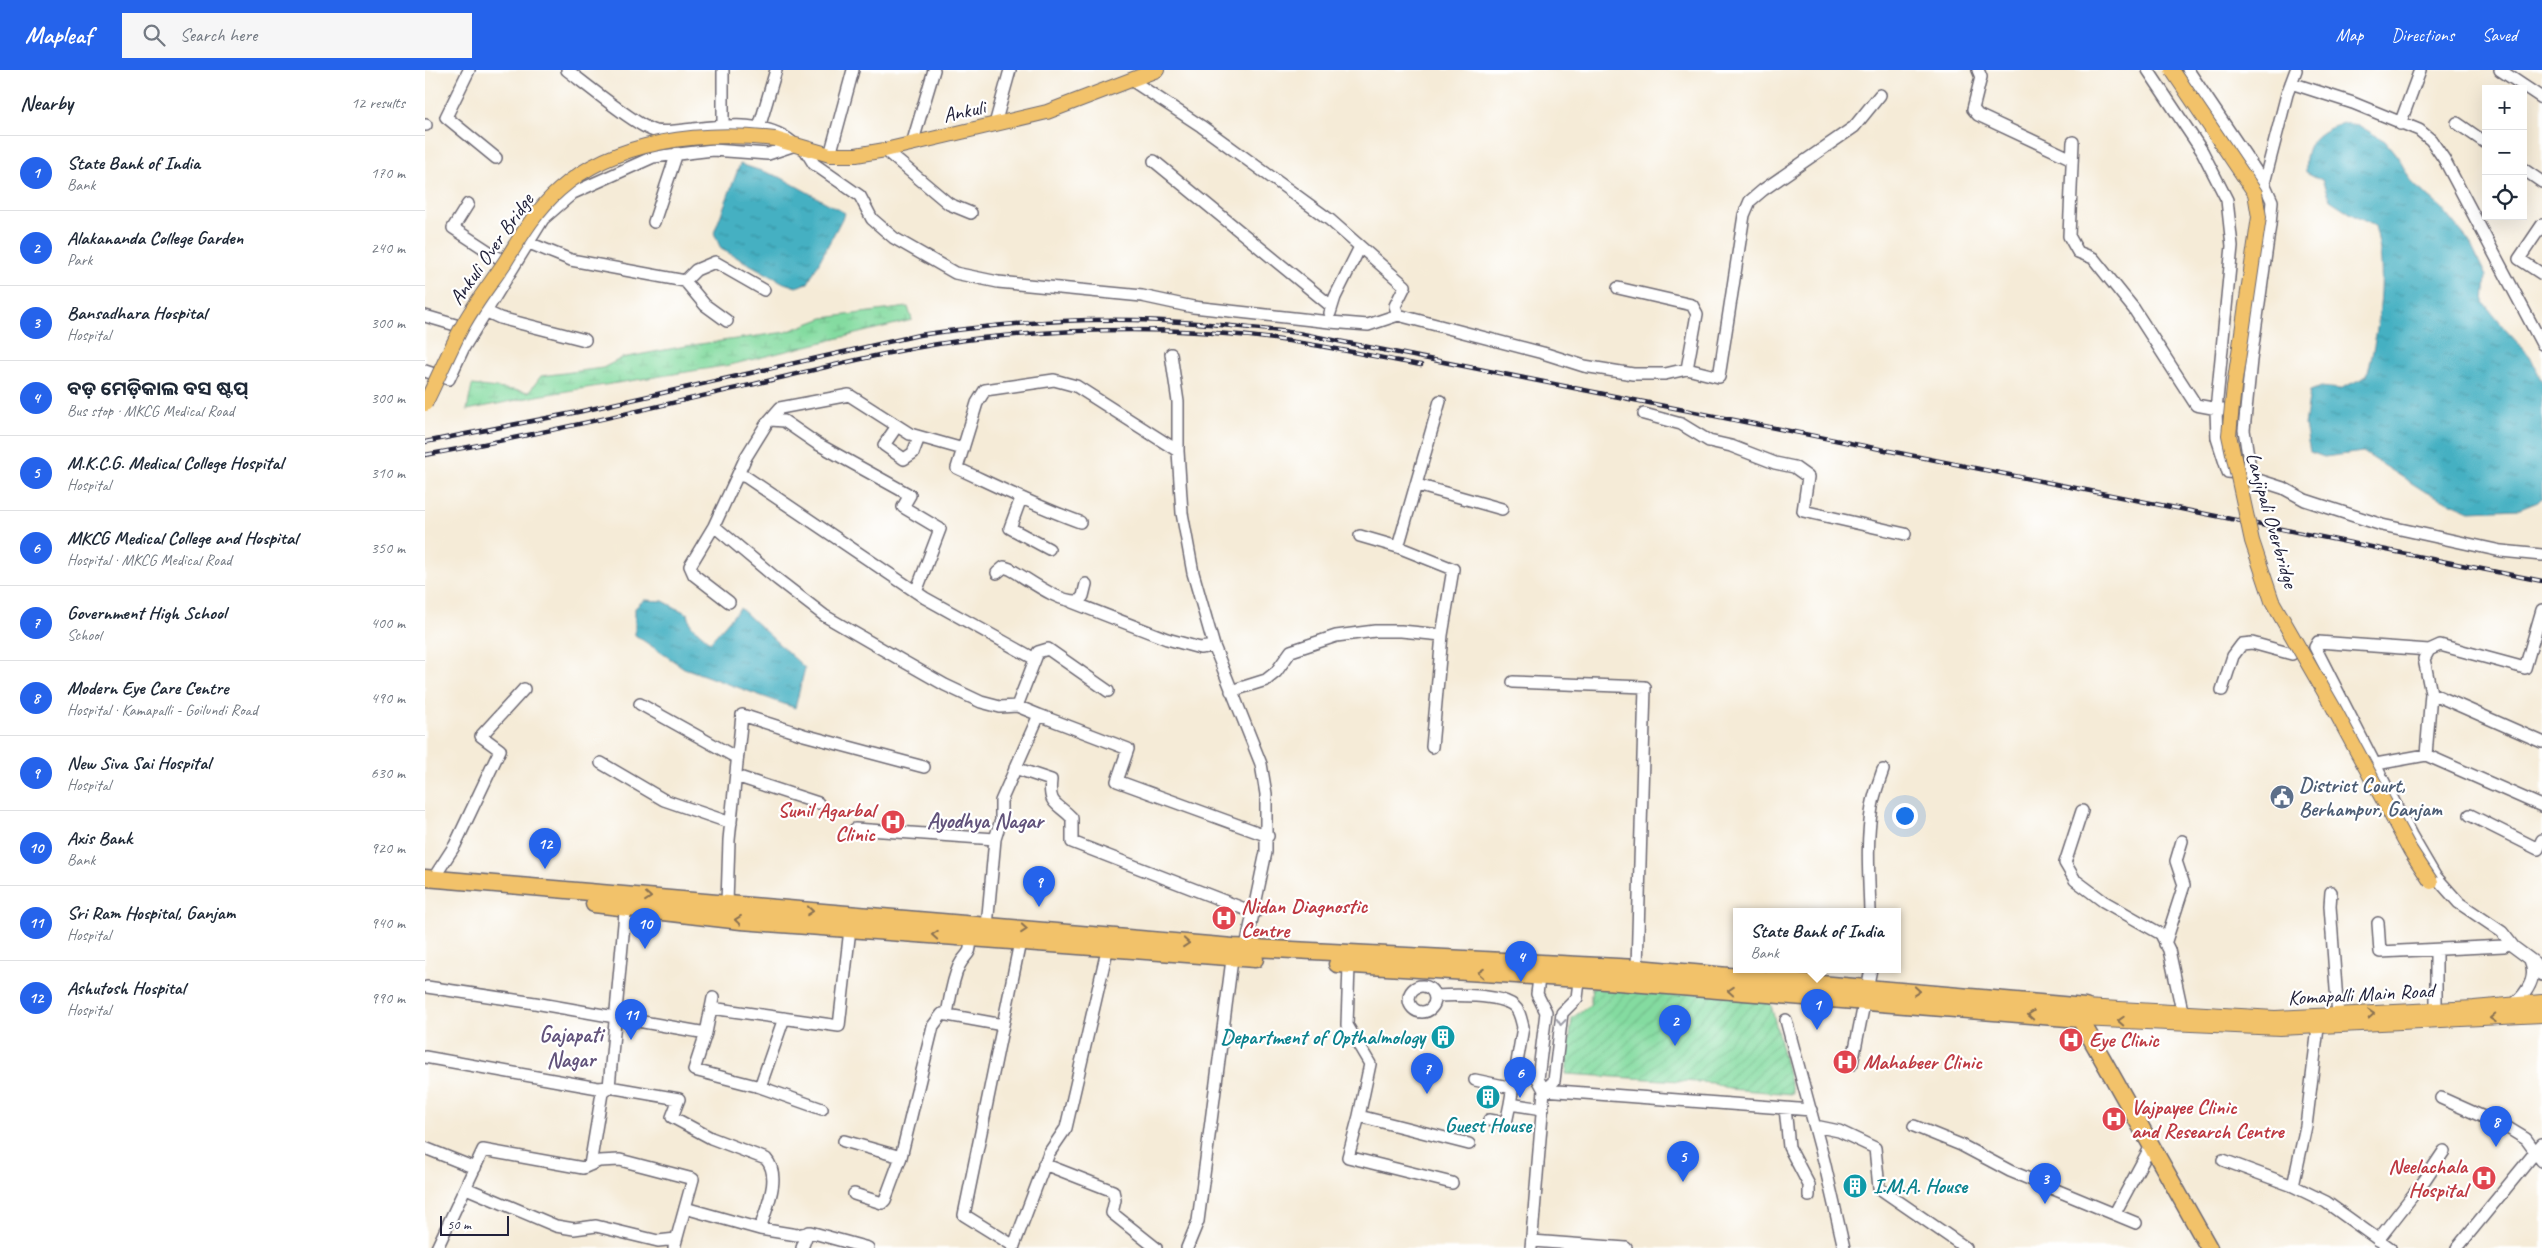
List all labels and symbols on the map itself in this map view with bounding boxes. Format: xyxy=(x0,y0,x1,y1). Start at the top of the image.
street label: Ankuli xyxy=(940,93,991,128)
street label: Ankuli Over Bridge xyxy=(443,187,540,310)
street label: Lanjipali Overbridge xyxy=(2240,449,2304,593)
place label: District Court, Berhampur, Ganjam xyxy=(2299,772,2443,822)
public building icon: District Court, Berhampur, Ganjam xyxy=(2269,784,2295,810)
place label: Sunil Agarbal Clinic xyxy=(778,797,879,847)
your location xyxy=(1892,803,1918,829)
district label: Ayodhya Nagar xyxy=(927,807,1045,835)
hospital icon: Sunil Agarbal Clinic xyxy=(880,809,906,835)
pin: 12 xyxy=(529,828,561,869)
pin: 9 xyxy=(1023,866,1055,907)
one-way arrow xyxy=(644,891,652,902)
place label: Nidan Diagnostic Centre xyxy=(1241,893,1368,943)
one-way arrow xyxy=(806,905,814,916)
hospital icon: Nidan Diagnostic Centre xyxy=(1211,905,1237,931)
pin: 10 xyxy=(629,908,661,949)
one-way arrow xyxy=(734,915,742,926)
one-way arrow xyxy=(1020,923,1028,934)
one-way arrow xyxy=(931,930,939,941)
one-way arrow xyxy=(1182,937,1190,948)
pin: 4 xyxy=(1505,941,1537,982)
one-way arrow xyxy=(1477,968,1485,979)
street label: Komapalli Main Road xyxy=(2287,977,2437,1011)
one-way arrow xyxy=(1913,985,1921,996)
one-way arrow xyxy=(1726,986,1734,997)
pin: 1 xyxy=(1801,989,1833,1030)
pin: 11 xyxy=(615,999,647,1040)
pin: 2 xyxy=(1659,1005,1691,1046)
one-way arrow xyxy=(2367,1008,2375,1019)
one-way arrow xyxy=(2027,1010,2035,1021)
one-way arrow xyxy=(2489,1012,2497,1023)
one-way arrow xyxy=(2117,1015,2125,1026)
one-way arrow xyxy=(1555,1018,1566,1026)
district label: Gajapati Nagar xyxy=(539,1021,605,1074)
place label: Department of Opthalmology xyxy=(1221,1024,1428,1050)
building icon: Department of Opthalmology xyxy=(1430,1024,1456,1050)
hospital icon: Eye Clinic xyxy=(2058,1027,2084,1053)
place label: Eye Clinic xyxy=(2089,1027,2160,1053)
hospital icon: Mahabeer Clinic xyxy=(1832,1049,1858,1075)
place label: Mahabeer Clinic xyxy=(1863,1049,1983,1075)
pin: 7 xyxy=(1411,1053,1443,1094)
pin: 6 xyxy=(1504,1057,1536,1098)
building icon: Guest House xyxy=(1475,1084,1501,1110)
place label: Vajpayee Clinic and Research Centre xyxy=(2131,1094,2286,1144)
hospital icon: Vajpayee Clinic and Research Centre xyxy=(2101,1106,2127,1132)
pin: 8 xyxy=(2480,1106,2512,1147)
place label: Guest House xyxy=(1445,1112,1533,1138)
pin: 5 xyxy=(1667,1141,1699,1182)
place label: Neelachala Hospital xyxy=(2388,1153,2471,1203)
pin: 3 xyxy=(2029,1163,2061,1204)
hospital icon: Neelachala Hospital xyxy=(2471,1165,2497,1191)
building icon: I.M.A. House xyxy=(1842,1173,1868,1199)
place label: I.M.A. House xyxy=(1873,1173,1969,1199)
scale bar xyxy=(440,1213,509,1236)

